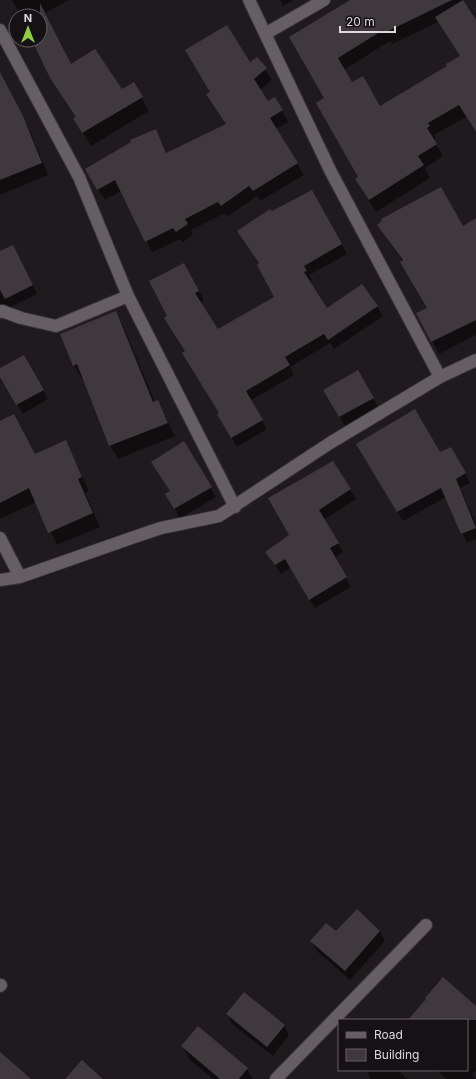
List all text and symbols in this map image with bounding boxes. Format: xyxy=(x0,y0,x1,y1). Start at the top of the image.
north arrow xyxy=(8,8,48,48)
scale bar xyxy=(340,8,395,34)
text: N xyxy=(24,11,32,25)
text: 20 m xyxy=(346,14,375,29)
legend xyxy=(338,1019,468,1071)
text: Road xyxy=(374,1027,403,1042)
text: Building xyxy=(374,1047,419,1062)

